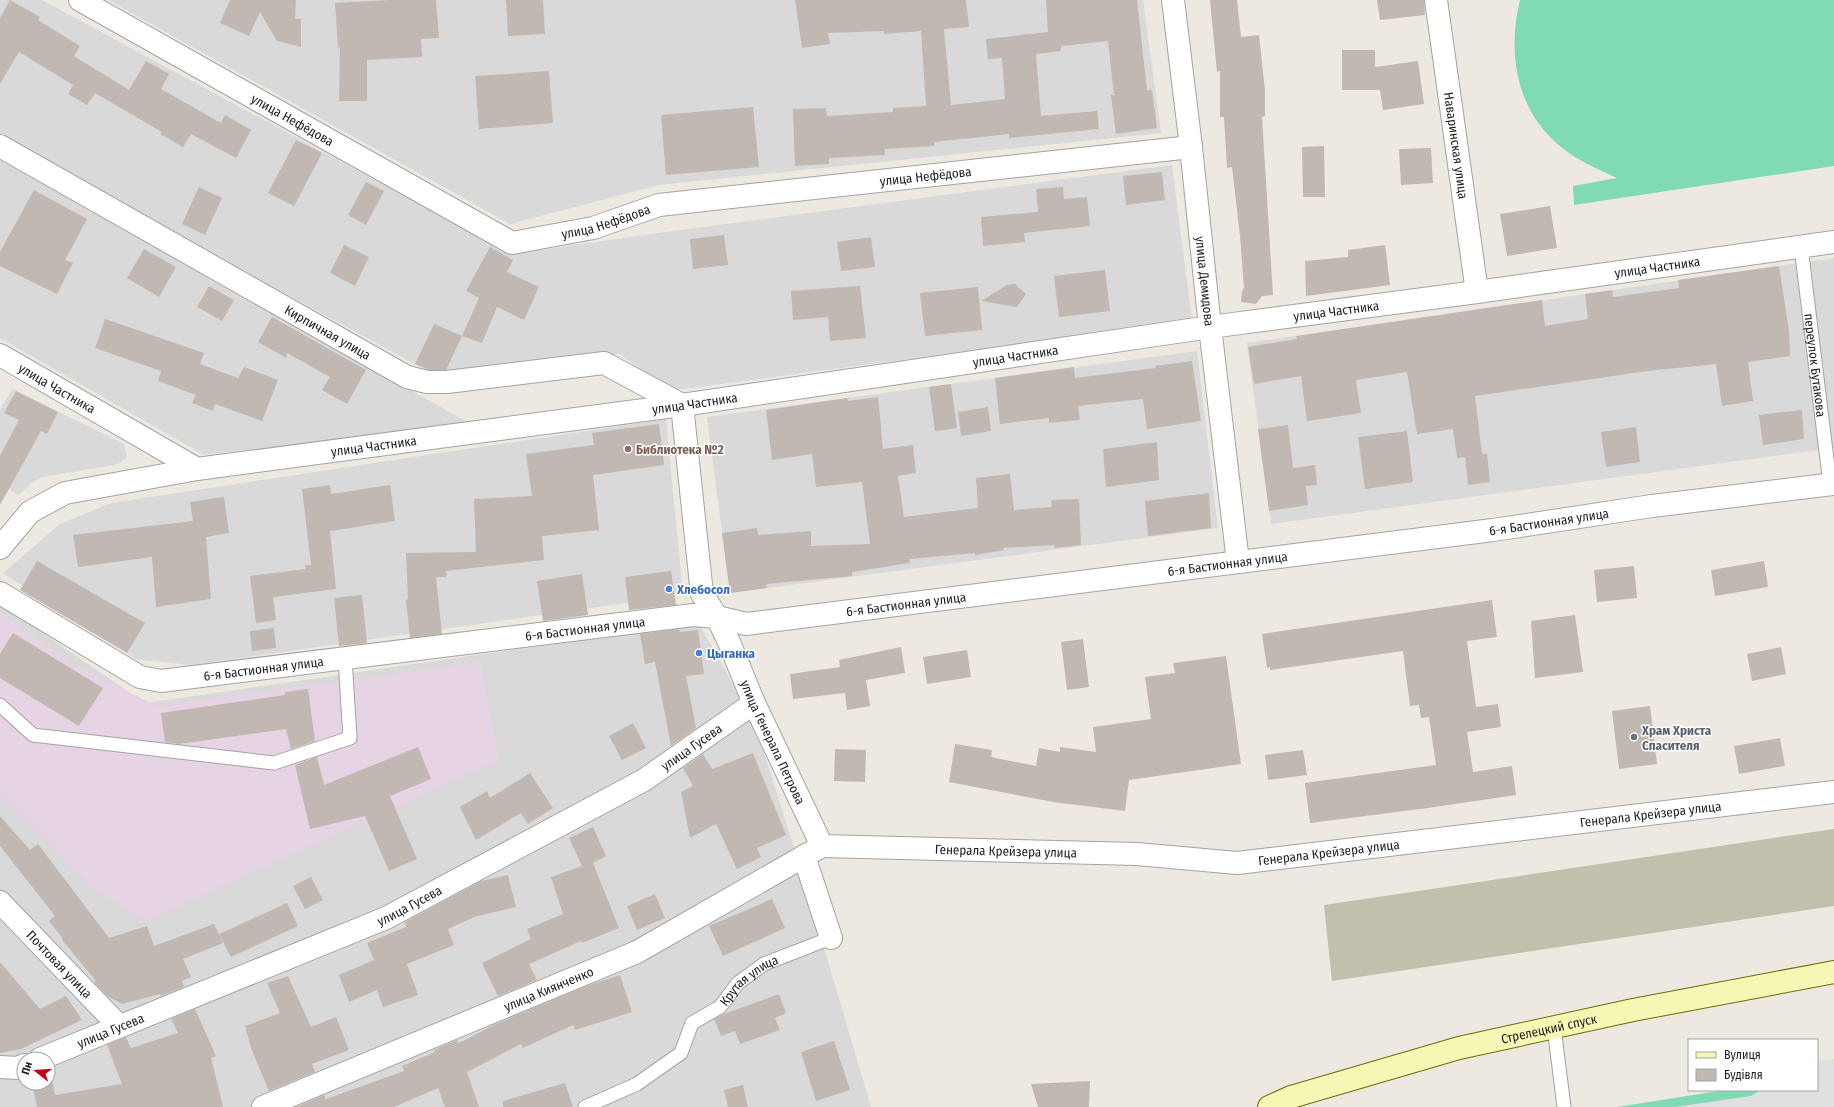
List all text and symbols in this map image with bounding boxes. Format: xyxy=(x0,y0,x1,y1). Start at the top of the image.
street label: улица Нефёдова xyxy=(249,91,336,149)
street label: Наваринская улица xyxy=(1441,91,1471,200)
street label: улица Нефёдова xyxy=(879,164,972,189)
street label: улица Нефёдова xyxy=(560,202,652,242)
street label: улица Демидова xyxy=(1192,235,1217,327)
street label: улица Частника xyxy=(1614,254,1701,281)
street label: улица Частника xyxy=(1292,298,1380,324)
street label: Кирпичная улица xyxy=(282,302,373,363)
street label: переулок Бутакова xyxy=(1801,312,1829,418)
street label: улица Частника xyxy=(972,343,1059,370)
street label: улица Частника xyxy=(16,360,98,417)
street label: улица Частника xyxy=(651,390,739,417)
street label: улица Частника xyxy=(330,433,417,459)
place label: Библиотека №2 xyxy=(636,442,724,457)
marker: Библиотека №2 xyxy=(623,444,633,454)
street label: 6-я Бастионная улица xyxy=(1488,506,1610,538)
street label: 6-я Бастионная улица xyxy=(1167,549,1289,579)
place label: Хлебосол xyxy=(676,582,730,597)
marker: Хлебосол xyxy=(664,584,674,594)
street label: 6-я Бастионная улица xyxy=(845,589,967,619)
street label: 6-я Бастионная улица xyxy=(524,614,646,644)
place label: Цыганка xyxy=(707,646,755,661)
marker: Цыганка xyxy=(694,648,704,658)
street label: 6-я Бастионная улица xyxy=(203,654,325,684)
street label: улица Генерала Петрова xyxy=(737,678,808,807)
street label: улица Гусева xyxy=(658,721,725,774)
place label: Храм Христа Спасителя xyxy=(1641,723,1712,753)
marker: Храм Христа Спасителя xyxy=(1629,732,1639,742)
street label: Генерала Крейзера улица xyxy=(1579,798,1722,830)
street label: Генерала Крейзера улица xyxy=(1257,837,1400,868)
street label: Генерала Крейзера улица xyxy=(935,842,1077,860)
street label: улица Гусева xyxy=(375,883,444,929)
street label: Почтовая улица xyxy=(23,928,95,1001)
street label: Крутая улица xyxy=(717,952,780,1009)
street label: улица Киянченко xyxy=(502,964,596,1014)
street label: улица Гусева xyxy=(75,1010,146,1051)
street label: Стрелецкий спуск xyxy=(1500,1011,1598,1047)
legend xyxy=(1688,1039,1818,1091)
text: Вулиця xyxy=(1724,1048,1761,1062)
north arrow xyxy=(16,1051,56,1091)
text: Пн xyxy=(19,1060,35,1076)
text: Будівля xyxy=(1724,1068,1763,1082)

